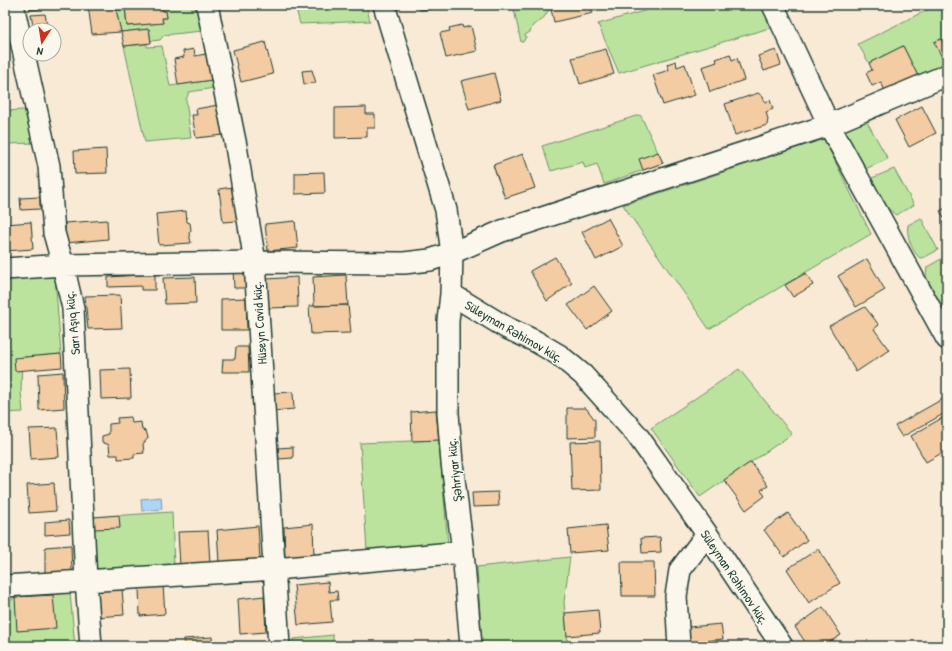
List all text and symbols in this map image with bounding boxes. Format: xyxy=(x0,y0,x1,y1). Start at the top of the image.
north arrow xyxy=(22,22,62,62)
text: N xyxy=(35,44,44,59)
street label: Hüseyn Cavid küç. xyxy=(247,281,271,365)
street label: Sarı Aşıq küç. xyxy=(60,290,84,356)
street label: Süleyman Rəhimov küç. xyxy=(462,296,566,366)
street label: Şəhriyar küç. xyxy=(442,437,466,503)
street label: Süleyman Rəhimov küç. xyxy=(697,526,773,628)

